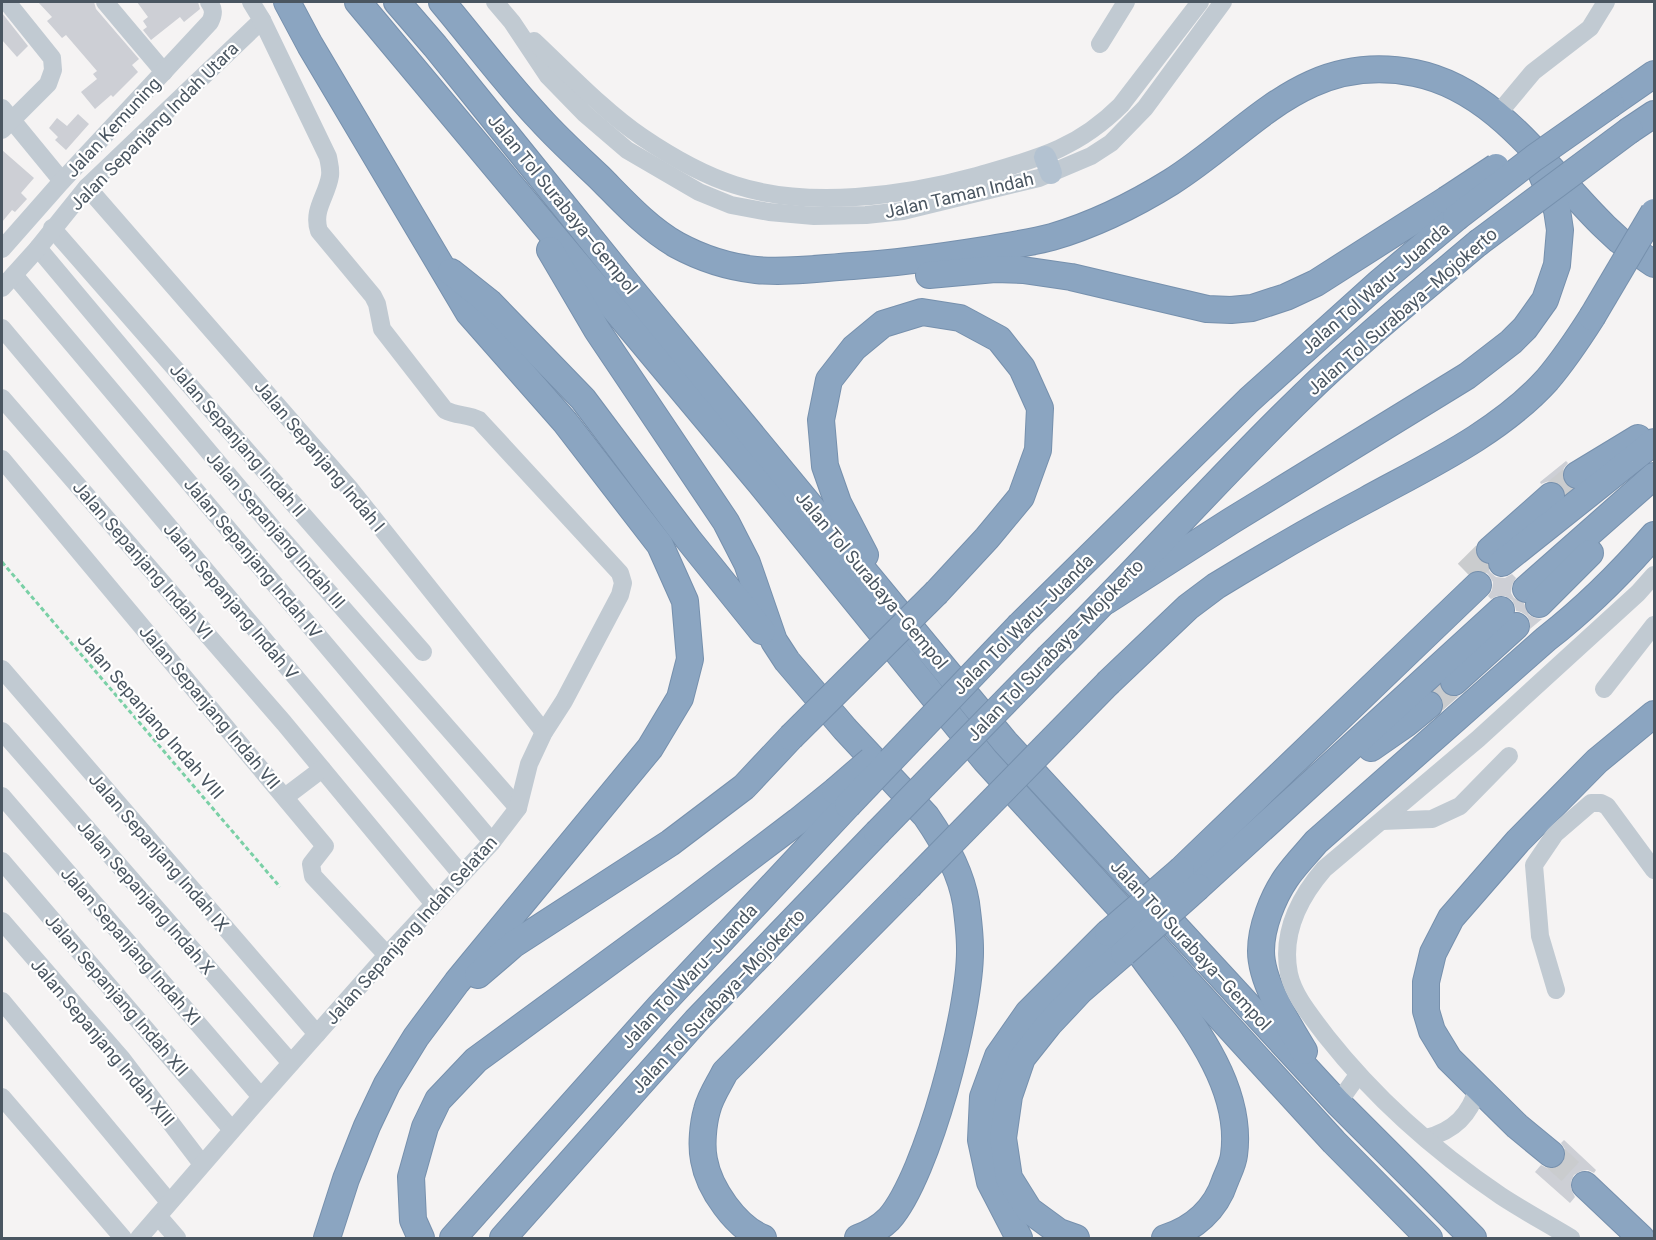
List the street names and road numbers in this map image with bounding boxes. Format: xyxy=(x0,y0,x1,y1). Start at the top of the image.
street label: Jalan Sepanjang Indah Utara xyxy=(66,38,242,214)
street label: Jalan Kemuning xyxy=(61,73,165,181)
street label: Jalan Tol Surabaya–Gempol xyxy=(484,110,642,298)
street label: Jalan Taman Indah xyxy=(883,168,1035,222)
street label: Jalan Tol Waru–Juanda xyxy=(1297,218,1453,358)
street label: Jalan Tol Surabaya–Mojokerto xyxy=(1303,223,1501,399)
street label: Jalan Sepanjang Indah II xyxy=(166,359,310,521)
street label: Jalan Sepanjang Indah I xyxy=(251,376,389,536)
street label: Jalan Sepanjang Indah III xyxy=(202,447,350,613)
street label: Jalan Sepanjang Indah IV xyxy=(180,474,326,643)
street label: Jalan Sepanjang Indah VI xyxy=(69,477,217,643)
street label: Jalan Tol Surabaya–Gempol xyxy=(792,487,952,673)
street label: Jalan Sepanjang Indah V xyxy=(159,519,303,684)
street label: Jalan Tol Waru–Juanda xyxy=(948,549,1098,699)
street label: Jalan Tol Surabaya–Mojokerto xyxy=(963,555,1147,745)
street label: Jalan Sepanjang Indah VII xyxy=(135,621,285,793)
street label: Jalan Sepanjang Indah VIII xyxy=(73,629,229,803)
street label: Jalan Sepanjang Indah IX xyxy=(85,769,233,935)
street label: Jalan Sepanjang Indah X xyxy=(73,816,219,978)
street label: Jalan Sepanjang Indah Selatan xyxy=(321,832,501,1028)
street label: Jalan Tol Surabaya–Gempol xyxy=(1107,855,1275,1035)
street label: Jalan Sepanjang Indah XI xyxy=(57,863,205,1029)
street label: Jalan Tol Waru–Juanda xyxy=(617,899,761,1053)
street label: Jalan Tol Surabaya–Mojokerto xyxy=(627,904,809,1098)
street label: Jalan Sepanjang Indah XII xyxy=(41,910,193,1080)
street label: Jalan Sepanjang Indah XIII xyxy=(27,954,179,1130)

